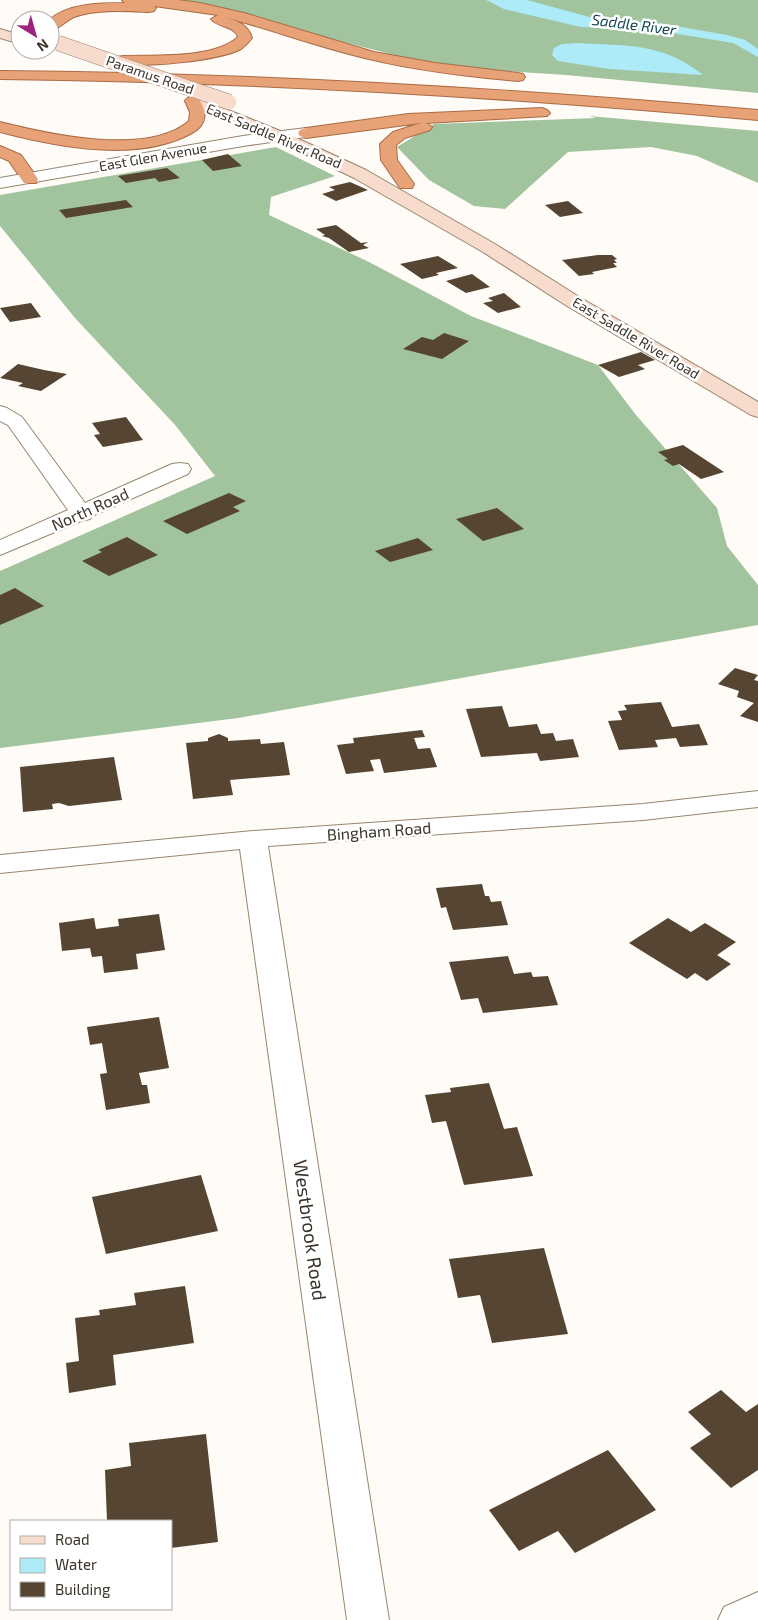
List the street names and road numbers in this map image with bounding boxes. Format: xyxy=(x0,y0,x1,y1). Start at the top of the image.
street label: Paramus Road xyxy=(104,52,196,98)
street label: East Saddle River Road xyxy=(204,99,344,172)
street label: East Glen Avenue xyxy=(98,139,208,174)
street label: East Saddle River Road xyxy=(570,293,703,382)
street label: North Road xyxy=(48,483,131,534)
street label: Bingham Road xyxy=(326,817,432,844)
street label: Westbrook Road xyxy=(289,1158,332,1302)

